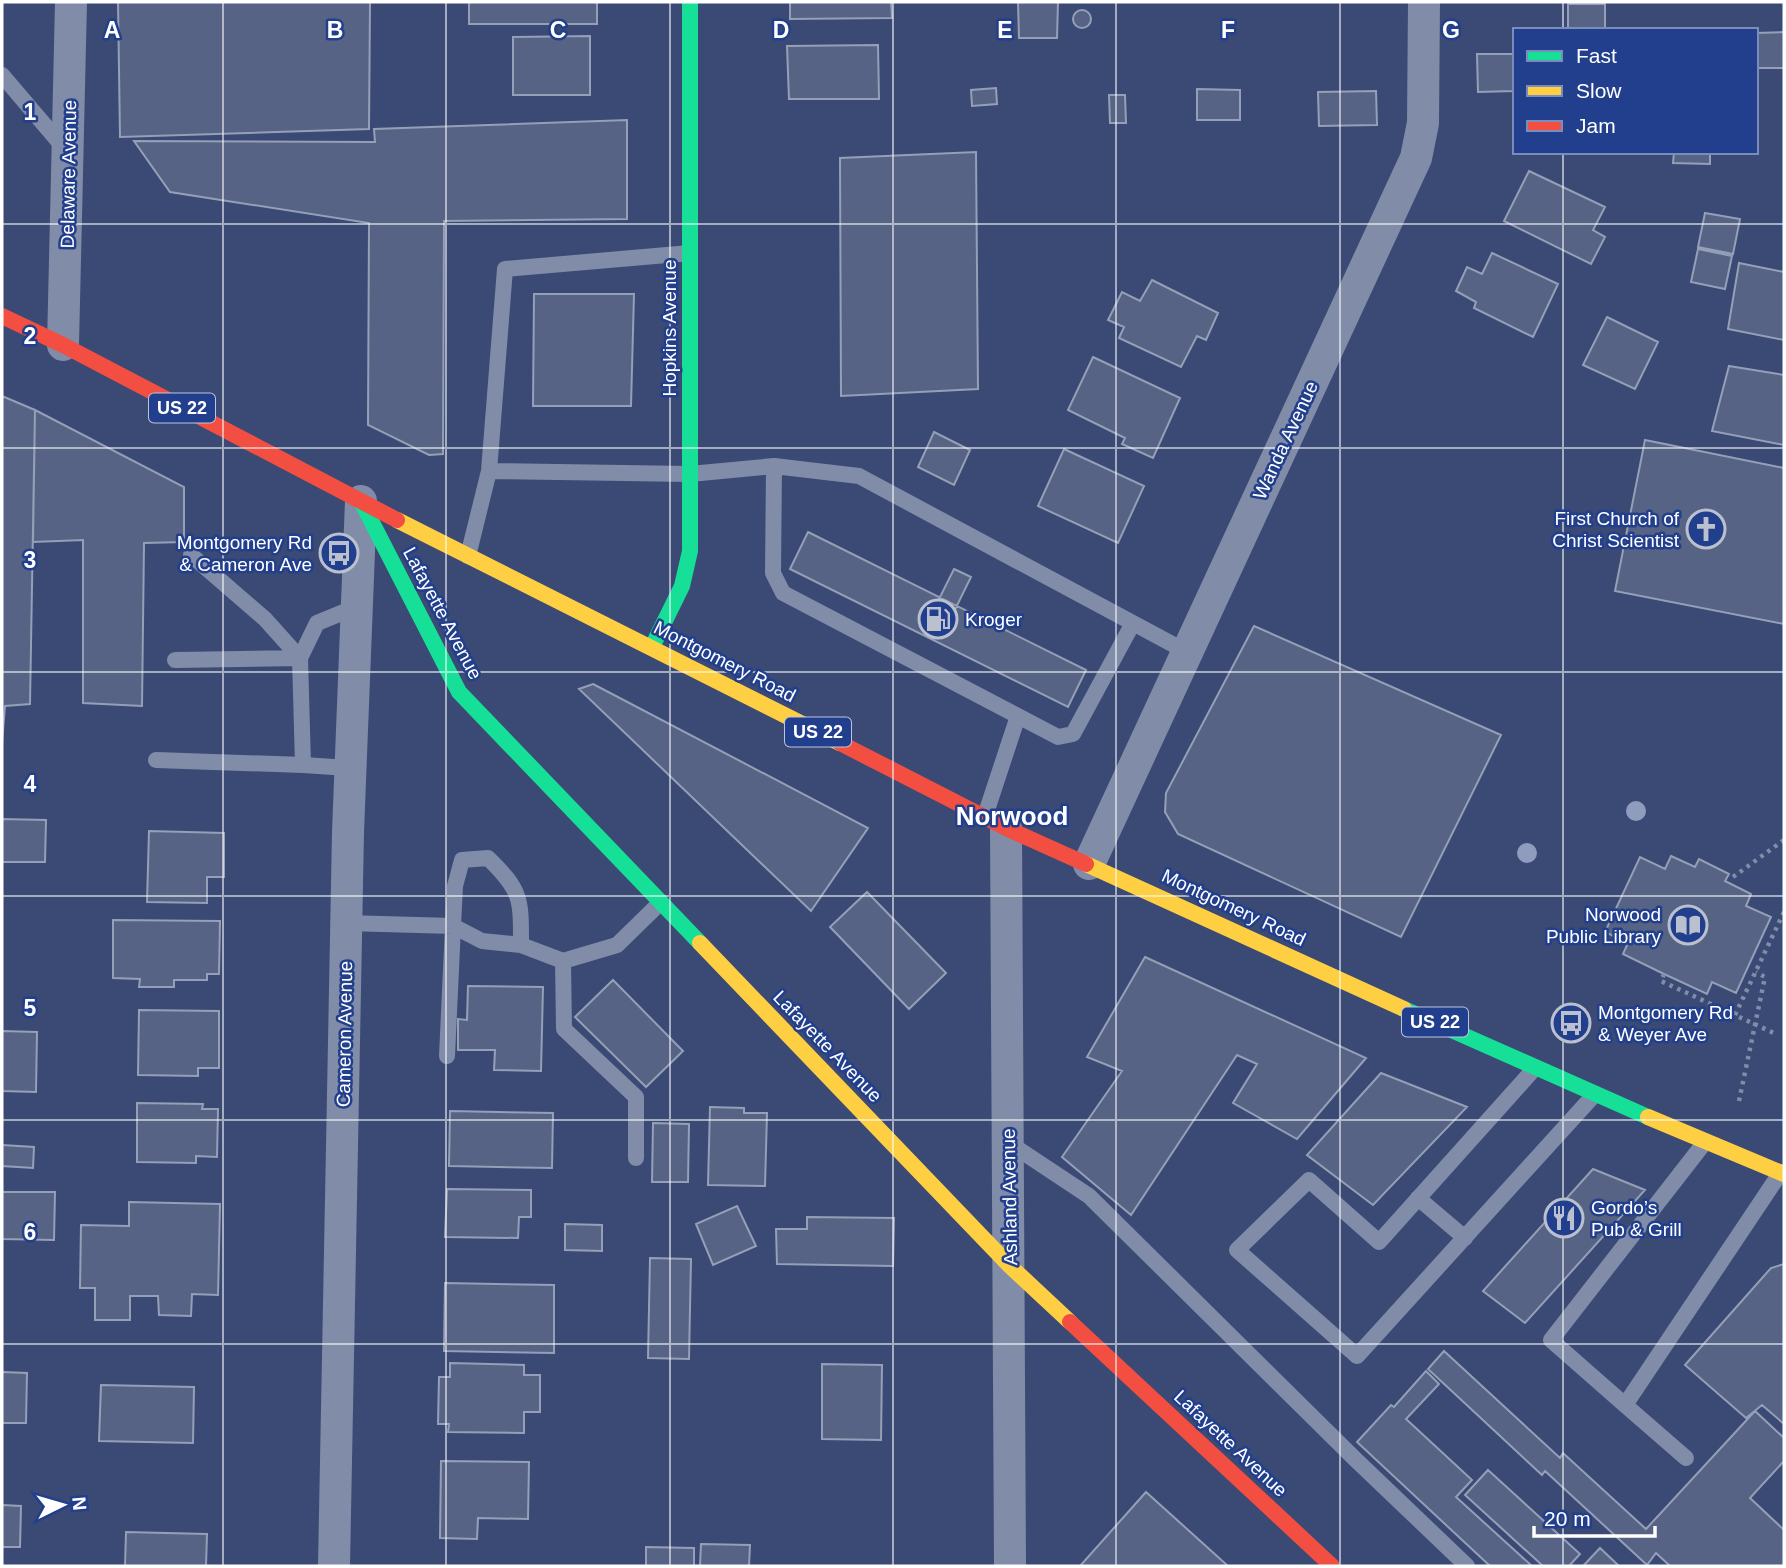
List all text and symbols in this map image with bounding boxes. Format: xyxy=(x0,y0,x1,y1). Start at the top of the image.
text: A xyxy=(104,17,120,43)
text: B xyxy=(327,17,343,43)
text: C xyxy=(550,17,566,43)
text: D xyxy=(773,17,789,43)
text: E xyxy=(997,17,1013,43)
text: F xyxy=(1221,17,1235,43)
text: G xyxy=(1442,17,1460,43)
legend xyxy=(1513,28,1758,154)
text: Fast xyxy=(1576,44,1617,67)
text: Slow xyxy=(1576,79,1622,102)
text: 1 xyxy=(24,99,37,125)
street label: Delaware Avenue xyxy=(57,100,80,248)
text: Jam xyxy=(1576,114,1616,137)
street label: Hopkins Avenue xyxy=(659,260,680,396)
text: 2 xyxy=(24,323,36,349)
street label: Wanda Avenue xyxy=(1249,378,1322,503)
road number: US 22 xyxy=(149,394,215,422)
place label: First Church of Christ Scientist xyxy=(1552,508,1680,551)
church icon: First Church of Christ Scientist xyxy=(1685,508,1727,550)
place label: Montgomery Rd & Cameron Ave xyxy=(177,532,312,575)
bus stop icon: Montgomery Rd & Cameron Ave xyxy=(318,532,360,574)
street label: Lafayette Avenue xyxy=(399,544,486,683)
text: 3 xyxy=(24,547,36,573)
fuel station icon: Kroger xyxy=(917,598,959,640)
place label: Kroger xyxy=(965,609,1023,630)
street label: Montgomery Road xyxy=(650,617,799,706)
road number: US 22 xyxy=(785,718,851,746)
text: 4 xyxy=(24,771,37,797)
district label: Norwood xyxy=(956,801,1068,831)
street label: Montgomery Road xyxy=(1159,865,1309,950)
place label: Norwood Public Library xyxy=(1546,904,1661,947)
library icon: Norwood Public Library xyxy=(1667,904,1709,946)
street label: Cameron Avenue xyxy=(333,961,356,1107)
street label: Lafayette Avenue xyxy=(769,986,886,1106)
text: 5 xyxy=(24,995,37,1021)
bus stop icon: Montgomery Rd & Weyer Ave xyxy=(1550,1002,1592,1044)
place label: Montgomery Rd & Weyer Ave xyxy=(1598,1002,1733,1045)
road number: US 22 xyxy=(1402,1007,1468,1036)
street label: Ashland Avenue xyxy=(998,1128,1021,1266)
restaurant icon: Gordo’s Pub & Grill xyxy=(1543,1197,1585,1239)
place label: Gordo’s Pub & Grill xyxy=(1591,1197,1682,1240)
text: 6 xyxy=(24,1219,36,1245)
street label: Lafayette Avenue xyxy=(1170,1386,1291,1501)
north arrow xyxy=(28,1470,98,1540)
scale bar xyxy=(1534,1494,1655,1538)
text: N xyxy=(68,1496,90,1511)
text: 20 m xyxy=(1544,1507,1591,1530)

